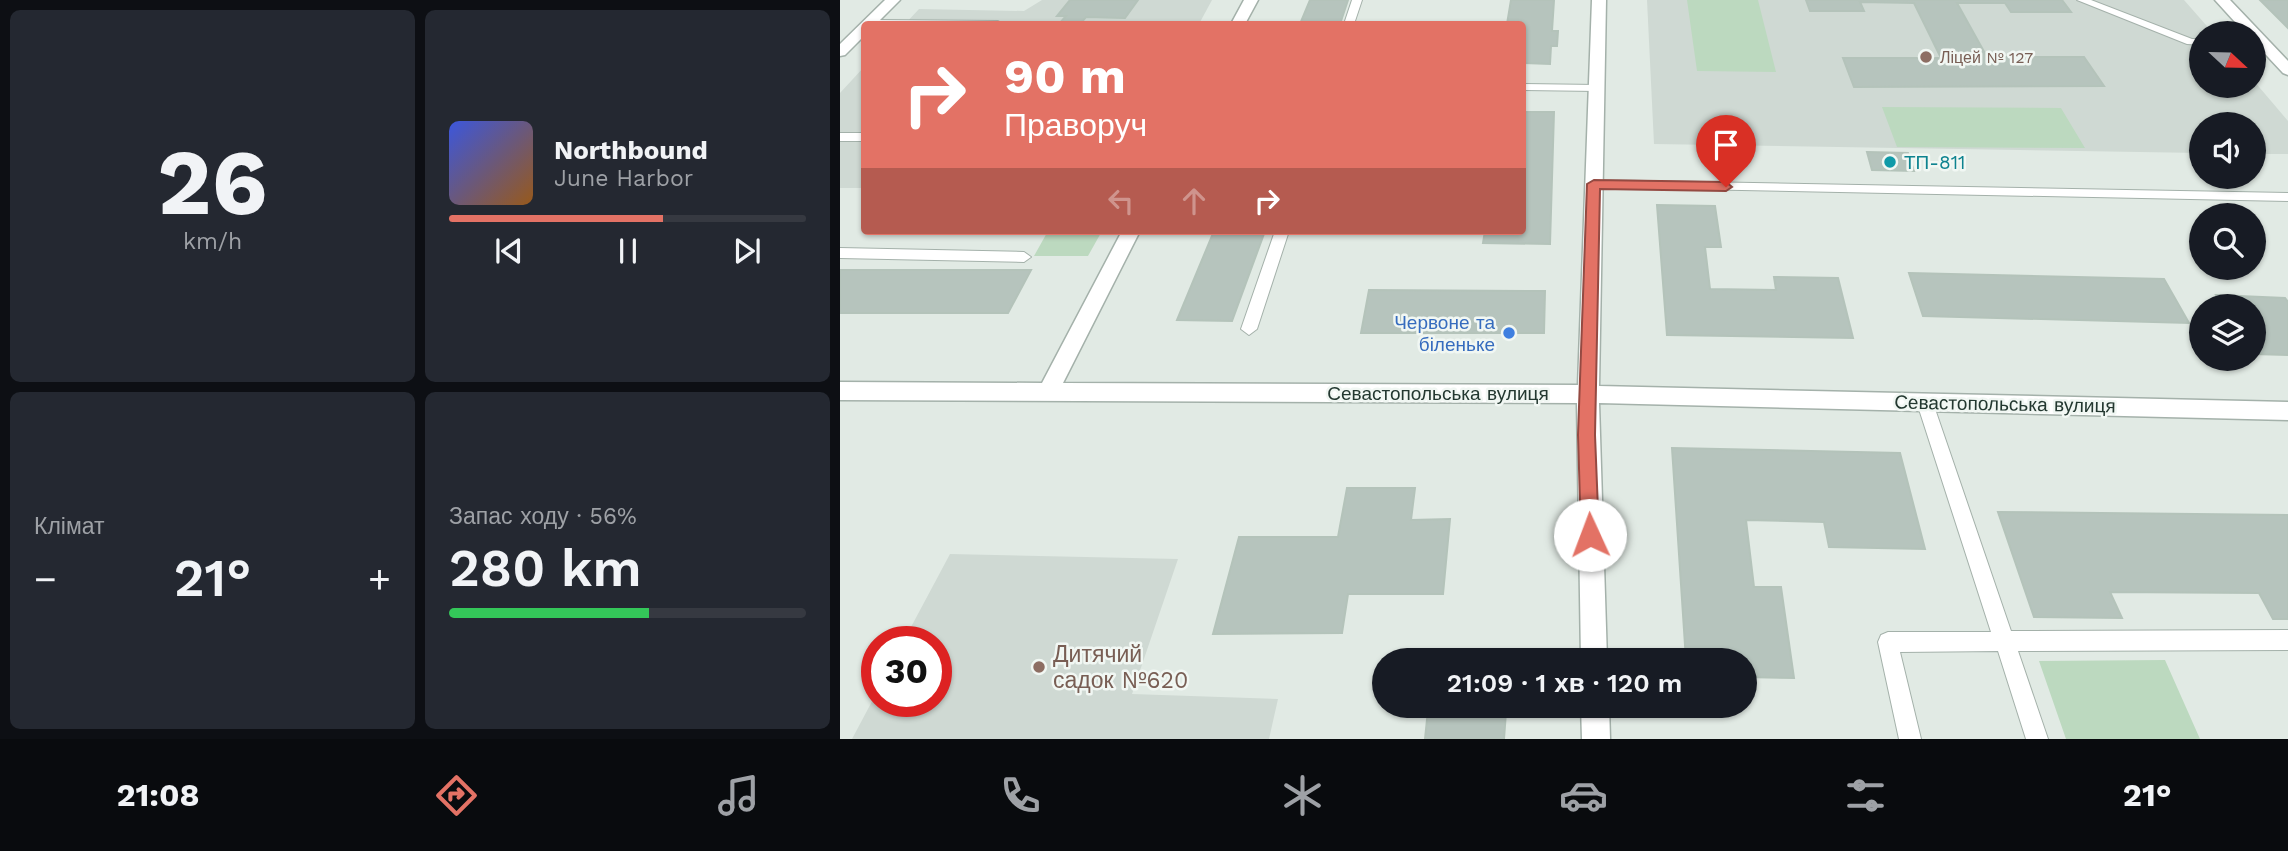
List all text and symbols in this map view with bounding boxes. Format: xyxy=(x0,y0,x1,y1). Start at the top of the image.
north arrow xyxy=(2189,21,2266,98)
map controls xyxy=(2189,21,2266,371)
text: 90 m xyxy=(1004,47,1126,105)
place label: Ліцей № 127 xyxy=(1940,48,2033,67)
icon: right xyxy=(889,49,980,140)
marker: Ліцей № 127 xyxy=(1918,49,1934,65)
text: Праворуч xyxy=(1004,106,1147,144)
button: sound xyxy=(2189,112,2266,189)
pin xyxy=(1696,115,1756,187)
icon: arrive xyxy=(1707,126,1745,164)
text: 26 xyxy=(157,129,268,236)
text: Northbound xyxy=(554,135,708,165)
place label: ТП-811 xyxy=(1904,151,1965,174)
marker: ТП-811 xyxy=(1882,154,1898,170)
text: June Harbor xyxy=(554,165,693,192)
icon: left xyxy=(1102,182,1140,220)
icon: ahead xyxy=(1175,182,1213,220)
icon: right xyxy=(1248,182,1286,220)
button: search xyxy=(2189,203,2266,280)
text: km/h xyxy=(183,228,242,255)
icon: previous xyxy=(490,232,528,270)
icon: pause xyxy=(609,232,647,270)
icon: next xyxy=(728,232,766,270)
button: layers xyxy=(2189,294,2266,371)
place label: Червоне та біленьке xyxy=(1394,311,1495,356)
marker: Червоне та біленьке xyxy=(1501,325,1517,341)
street label: Севастопольська вулиця xyxy=(1327,382,1549,405)
street label: Севастопольська вулиця xyxy=(1894,391,2116,417)
position arrow xyxy=(1553,498,1627,572)
text: Запас ходу · 56% xyxy=(449,503,637,530)
text: Клімат xyxy=(34,513,105,540)
text: 280 km xyxy=(449,538,642,599)
text: 21° xyxy=(174,548,251,609)
text: − xyxy=(34,557,57,601)
text: + xyxy=(368,557,391,601)
speed limit sign: 30 xyxy=(861,626,952,717)
place label: Дитячий садок №620 xyxy=(1053,641,1188,694)
marker: Дитячий садок №620 xyxy=(1031,659,1047,675)
text: 21:09 · 1 хв · 120 m xyxy=(1447,668,1682,698)
icon: directions xyxy=(432,771,481,820)
icon: music xyxy=(714,771,763,820)
icon: phone xyxy=(996,771,1045,820)
icon: climate xyxy=(1278,771,1327,820)
icon: car xyxy=(1559,771,1608,820)
icon: filters xyxy=(1841,771,1890,820)
text: 21:08 xyxy=(116,776,200,814)
text: 21° xyxy=(2123,776,2172,814)

